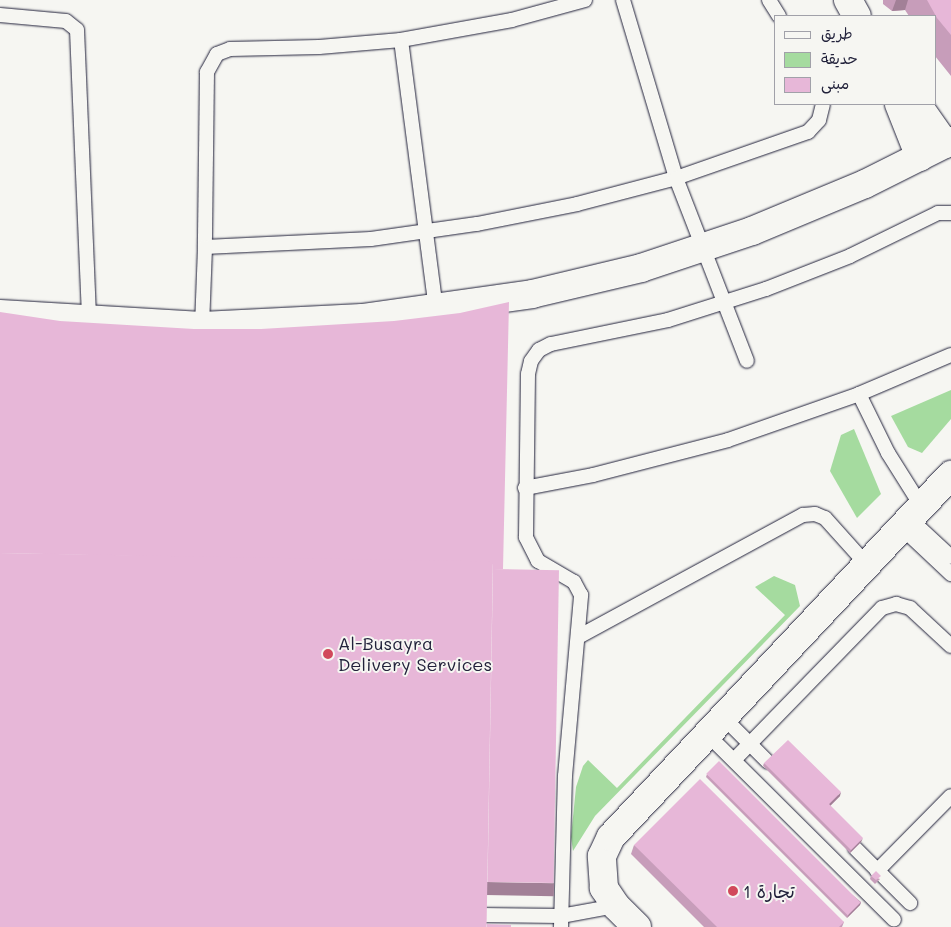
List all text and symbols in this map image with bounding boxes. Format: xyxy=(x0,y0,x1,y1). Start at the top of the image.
legend xyxy=(774,15,936,105)
text: طريق xyxy=(821,23,853,43)
text: حديقة xyxy=(821,48,858,68)
text: مبنى xyxy=(821,73,849,93)
place label: Al-Busayra Delivery Services xyxy=(338,633,492,676)
marker: Al-Busayra Delivery Services xyxy=(322,648,334,660)
place label: تجارة 1 xyxy=(743,880,795,902)
marker: تجارة 1 xyxy=(727,885,739,897)

